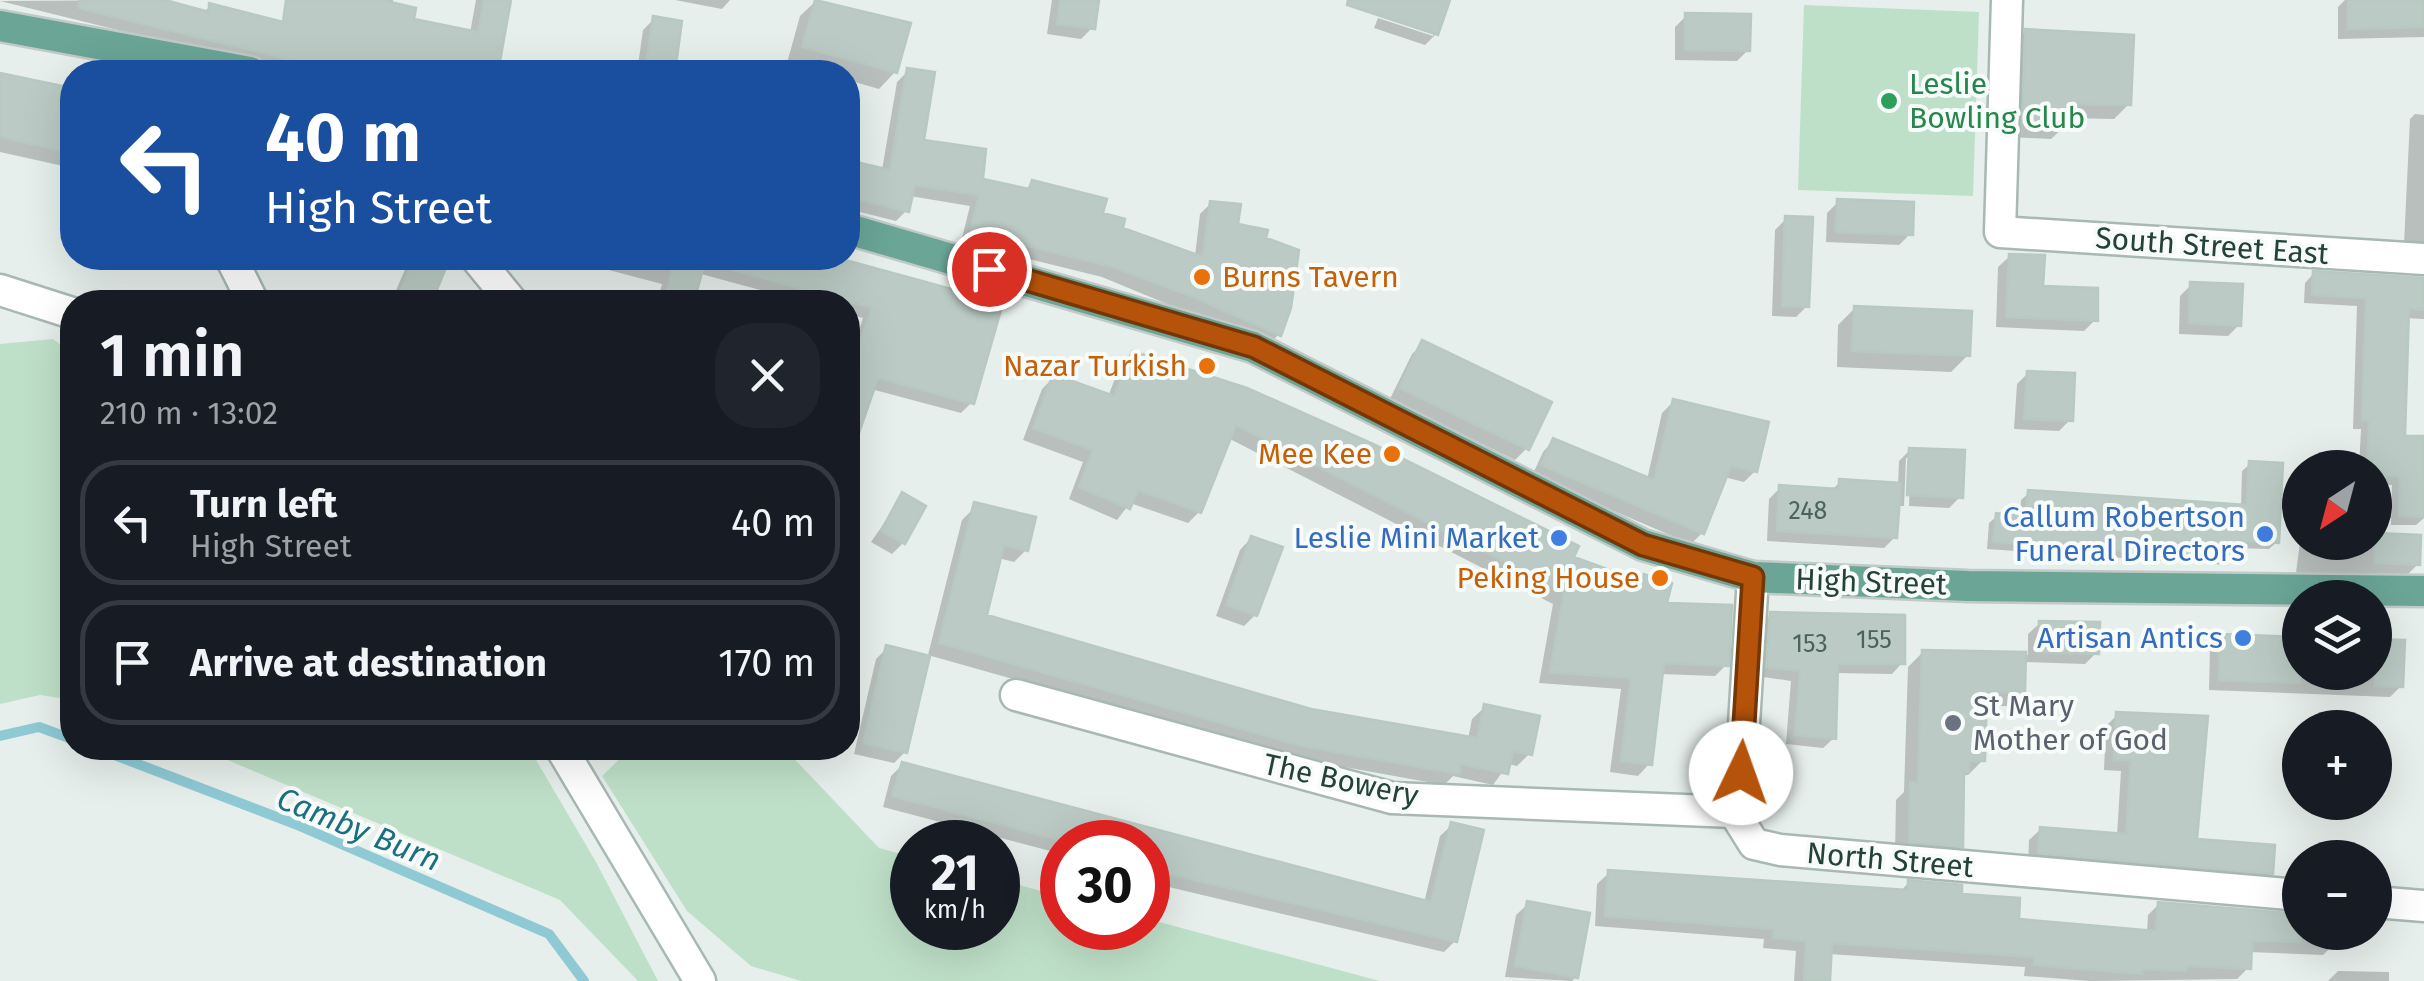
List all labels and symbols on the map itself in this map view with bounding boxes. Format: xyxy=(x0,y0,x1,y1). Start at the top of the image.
place label: Leslie Bowling Club xyxy=(1909,66,2085,136)
marker: Leslie Bowling Club xyxy=(1878,90,1900,112)
street label: South Street East xyxy=(2094,220,2330,272)
pin xyxy=(947,227,1032,312)
place label: Burns Tavern xyxy=(1222,259,1399,295)
marker: Burns Tavern xyxy=(1191,266,1213,288)
place label: Nazar Turkish xyxy=(1003,348,1187,384)
marker: Nazar Turkish xyxy=(1196,355,1218,377)
place label: Mee Kee xyxy=(1258,436,1372,472)
marker: Mee Kee xyxy=(1381,443,1403,465)
north arrow xyxy=(2282,450,2392,560)
house number: 248 xyxy=(1789,496,1827,526)
place label: Callum Robertson Funeral Directors xyxy=(2003,499,2245,569)
place label: Leslie Mini Market xyxy=(1294,520,1539,556)
marker: Callum Robertson Funeral Directors xyxy=(2254,523,2276,545)
marker: Leslie Mini Market xyxy=(1548,527,1570,549)
place label: Peking House xyxy=(1456,560,1640,596)
street label: High Street xyxy=(1795,561,1947,603)
marker: Peking House xyxy=(1649,567,1671,589)
place label: Artisan Antics xyxy=(2037,620,2223,656)
house number: 155 xyxy=(1856,625,1892,655)
marker: Artisan Antics xyxy=(2232,627,2254,649)
house number: 153 xyxy=(1792,629,1828,659)
place label: St Mary Mother of God xyxy=(1973,688,2168,758)
marker: St Mary Mother of God xyxy=(1942,712,1964,734)
position arrow xyxy=(1689,721,1793,825)
street label: The Bowery xyxy=(1260,746,1422,814)
water label: Camby Burn xyxy=(272,779,446,879)
speed limit sign: 30 xyxy=(1040,820,1170,950)
street label: North Street xyxy=(1805,835,1975,885)

